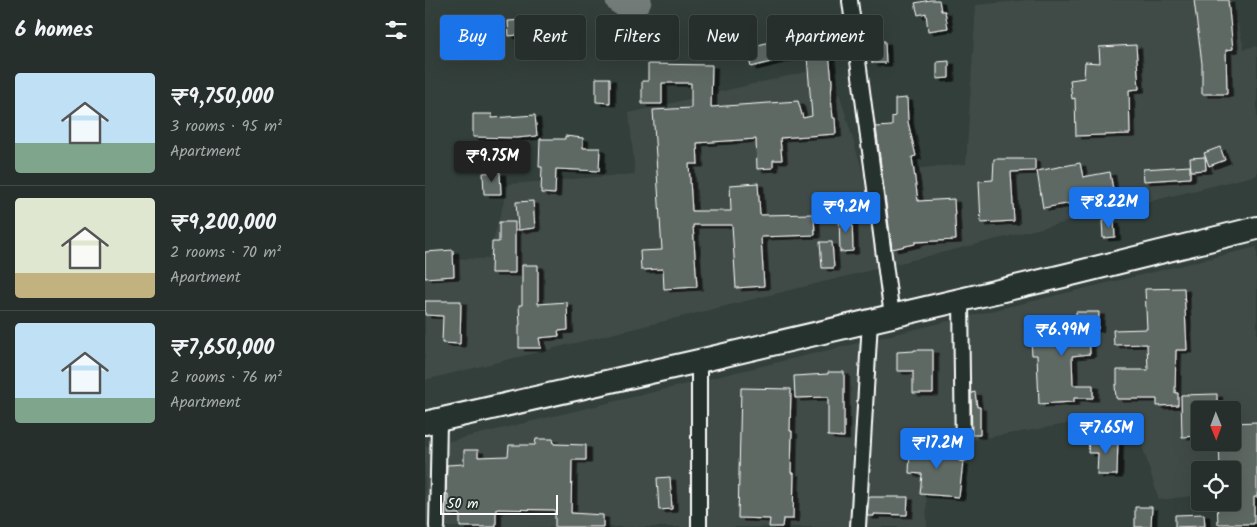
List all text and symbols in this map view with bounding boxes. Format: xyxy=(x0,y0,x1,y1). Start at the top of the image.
text: 6 homes xyxy=(15,14,93,47)
chip: Buy xyxy=(440,15,505,60)
chip: Rent xyxy=(515,15,586,60)
chip: Filters xyxy=(596,15,679,60)
chip: New xyxy=(689,15,757,60)
chip: Apartment xyxy=(767,15,883,60)
icon: filters xyxy=(382,16,410,44)
text: ₹9,750,000 xyxy=(170,81,274,114)
icon: home xyxy=(55,93,115,153)
text: 3 rooms · 95 m² xyxy=(170,114,282,139)
text: Apartment xyxy=(170,139,241,164)
pin: ₹9.75M xyxy=(451,140,533,183)
text: ₹9.75M xyxy=(465,144,519,169)
pin: ₹8.22M xyxy=(1068,186,1150,229)
text: ₹8.22M xyxy=(1080,190,1138,215)
pin: ₹9.2M xyxy=(811,192,881,234)
text: ₹9.2M xyxy=(822,195,870,220)
text: ₹9,200,000 xyxy=(170,207,276,240)
icon: home xyxy=(55,218,115,278)
text: 2 rooms · 70 m² xyxy=(170,240,281,265)
text: Apartment xyxy=(170,265,241,290)
pin: ₹6.99M xyxy=(1021,314,1103,357)
text: ₹6.99M xyxy=(1035,318,1089,343)
text: ₹7,650,000 xyxy=(170,332,274,365)
icon: home xyxy=(55,343,115,403)
text: 2 rooms · 76 m² xyxy=(170,365,282,390)
text: Apartment xyxy=(170,390,241,415)
north arrow xyxy=(1191,401,1241,451)
map controls xyxy=(1191,401,1241,511)
pin: ₹7.65M xyxy=(1065,412,1147,455)
text: ₹7.65M xyxy=(1079,416,1133,441)
pin: ₹17.2M xyxy=(896,428,978,470)
text: ₹17.2M xyxy=(911,431,963,456)
button: locate xyxy=(1191,461,1241,511)
scale bar xyxy=(440,492,557,515)
text: 50 m xyxy=(447,493,478,515)

